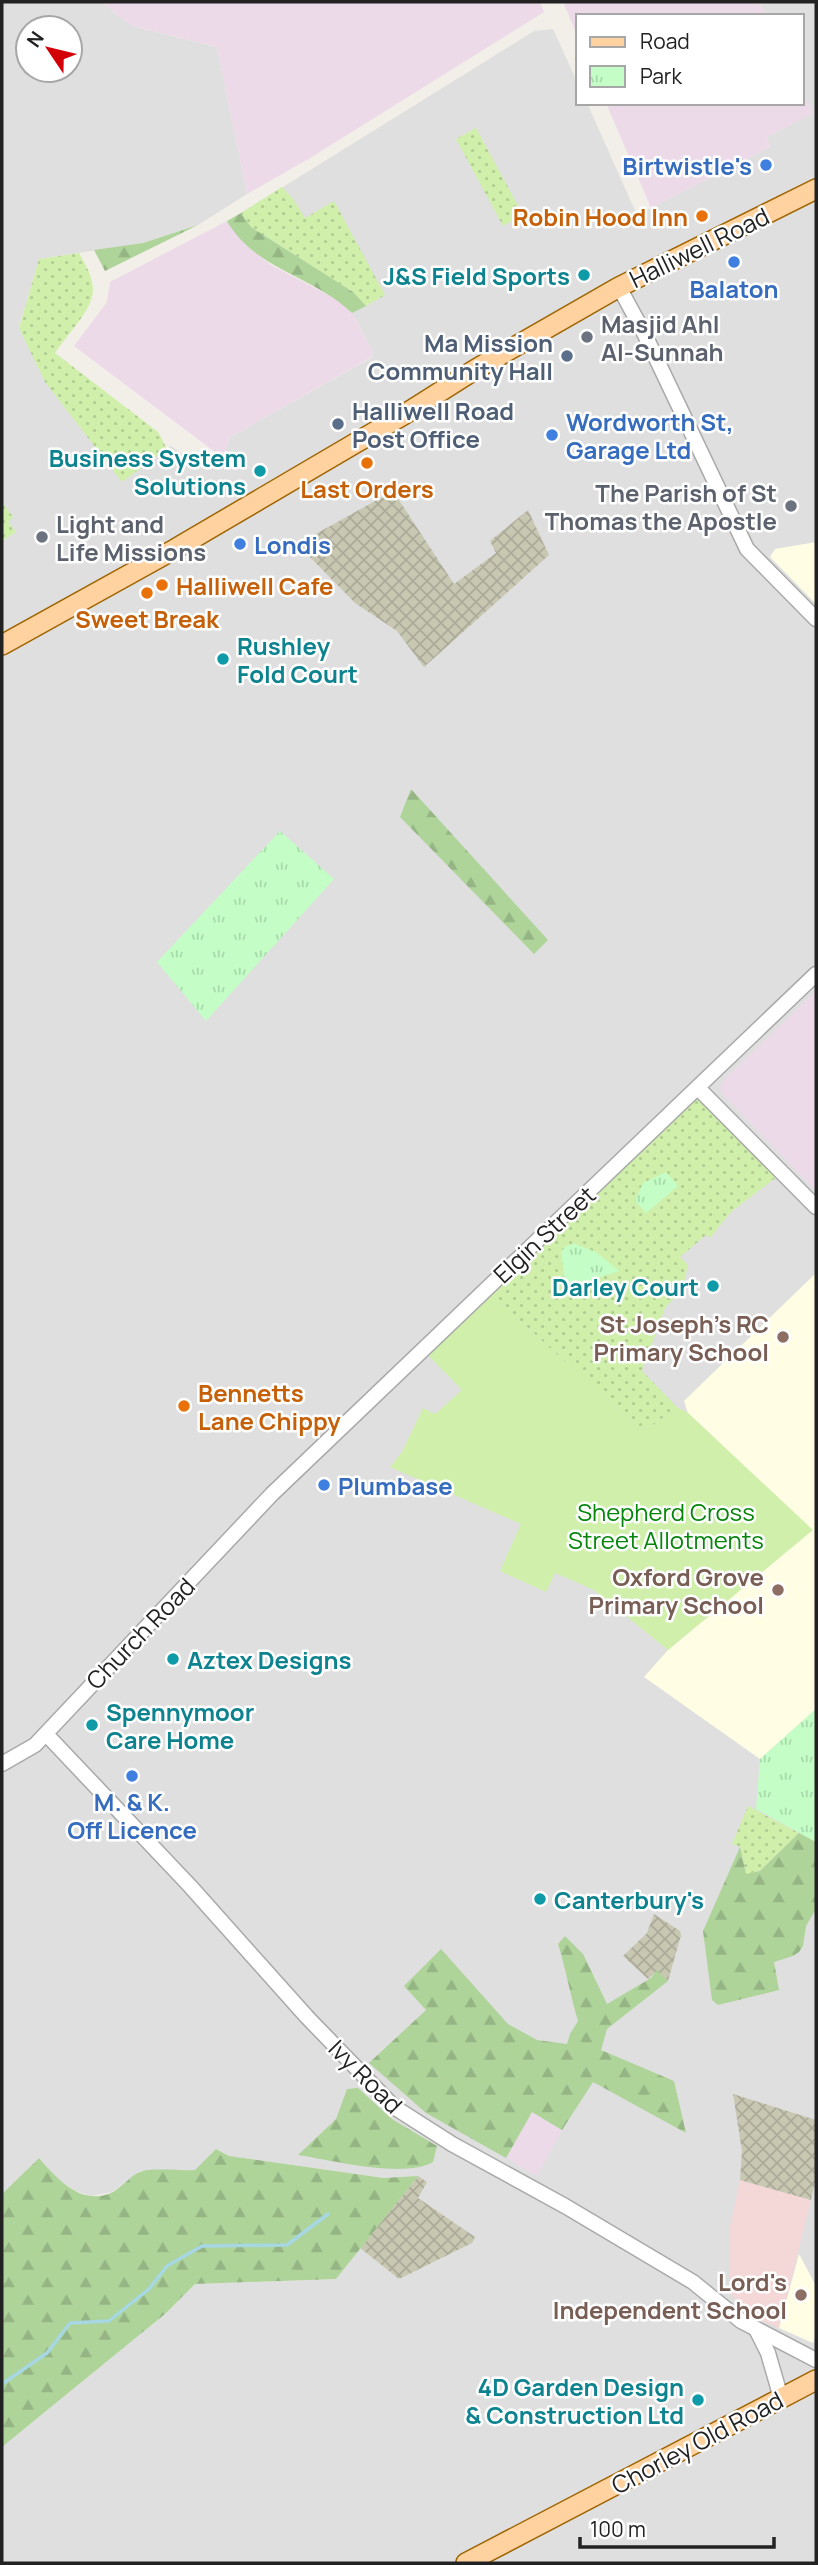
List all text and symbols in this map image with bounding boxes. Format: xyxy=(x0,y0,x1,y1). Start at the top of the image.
north arrow xyxy=(14,14,84,84)
legend xyxy=(576,14,804,105)
text: N xyxy=(21,26,50,52)
text: Road xyxy=(640,27,690,55)
text: Park xyxy=(640,62,682,90)
place label: Birtwistle's xyxy=(622,149,752,182)
marker: Birtwistle's xyxy=(758,157,774,173)
street label: Halliwell Road xyxy=(624,199,774,295)
place label: Robin Hood Inn xyxy=(513,200,688,233)
marker: Robin Hood Inn xyxy=(694,208,710,224)
marker: Balaton xyxy=(726,254,742,270)
place label: J&S Field Sports xyxy=(383,259,570,292)
marker: J&S Field Sports xyxy=(576,267,592,283)
place label: Balaton xyxy=(689,272,779,305)
place label: Masjid Ahl Al-Sunnah xyxy=(601,307,724,368)
place label: Ma Mission Community Hall xyxy=(368,326,553,387)
marker: Masjid Ahl Al-Sunnah xyxy=(579,329,595,345)
marker: Ma Mission Community Hall xyxy=(559,348,575,364)
place label: Halliwell Road Post Office xyxy=(352,394,514,455)
place label: Wordworth St, Garage Ltd xyxy=(566,405,734,466)
marker: Halliwell Road Post Office xyxy=(330,416,346,432)
marker: Wordworth St, Garage Ltd xyxy=(544,427,560,443)
place label: Business System Solutions xyxy=(49,441,246,502)
marker: Last Orders xyxy=(359,455,375,471)
marker: Business System Solutions xyxy=(252,463,268,479)
place label: Last Orders xyxy=(300,472,434,505)
place label: The Parish of St Thomas the Apostle xyxy=(545,476,777,537)
marker: The Parish of St Thomas the Apostle xyxy=(783,498,799,514)
place label: Light and Life Missions xyxy=(56,507,206,568)
place label: Londis xyxy=(254,528,331,561)
marker: Light and Life Missions xyxy=(34,529,50,545)
marker: Londis xyxy=(232,536,248,552)
place label: Halliwell Cafe xyxy=(176,569,333,602)
marker: Halliwell Cafe xyxy=(154,577,170,593)
marker: Sweet Break xyxy=(139,585,155,601)
place label: Sweet Break xyxy=(75,602,220,635)
place label: Rushley Fold Court xyxy=(237,629,358,690)
marker: Rushley Fold Court xyxy=(215,651,231,667)
street label: Elgin Street xyxy=(486,1178,602,1290)
place label: Darley Court xyxy=(552,1270,699,1303)
marker: Darley Court xyxy=(705,1278,721,1294)
place label: St Joseph's RC Primary School xyxy=(594,1307,769,1368)
marker: St Joseph's RC Primary School xyxy=(775,1329,791,1345)
place label: Bennetts Lane Chippy xyxy=(198,1376,341,1437)
marker: Bennetts Lane Chippy xyxy=(176,1398,192,1414)
place label: Plumbase xyxy=(338,1469,453,1502)
marker: Plumbase xyxy=(316,1477,332,1493)
park label: Shepherd Cross Street Allotments xyxy=(568,1495,764,1556)
place label: Oxford Grove Primary School xyxy=(589,1560,764,1621)
street label: Church Road xyxy=(78,1570,202,1696)
marker: Oxford Grove Primary School xyxy=(770,1582,786,1598)
place label: Aztex Designs xyxy=(187,1643,351,1676)
marker: Aztex Designs xyxy=(165,1651,181,1667)
place label: Spennymoor Care Home xyxy=(106,1695,254,1756)
marker: Spennymoor Care Home xyxy=(84,1717,100,1733)
marker: M. & K. Off Licence xyxy=(124,1768,140,1784)
place label: M. & K. Off Licence xyxy=(67,1785,197,1846)
place label: Canterbury's xyxy=(554,1883,704,1916)
marker: Canterbury's xyxy=(532,1891,548,1907)
street label: Ivy Road xyxy=(322,2032,410,2120)
place label: Lord's Independent School xyxy=(553,2265,787,2326)
marker: Lord's Independent School xyxy=(793,2287,809,2303)
place label: 4D Garden Design & Construction Ltd xyxy=(465,2370,684,2431)
street label: Chorley Old Road xyxy=(605,2383,789,2501)
marker: 4D Garden Design & Construction Ltd xyxy=(690,2392,706,2408)
scale bar xyxy=(580,2506,774,2550)
text: 100 m xyxy=(590,2515,646,2543)

